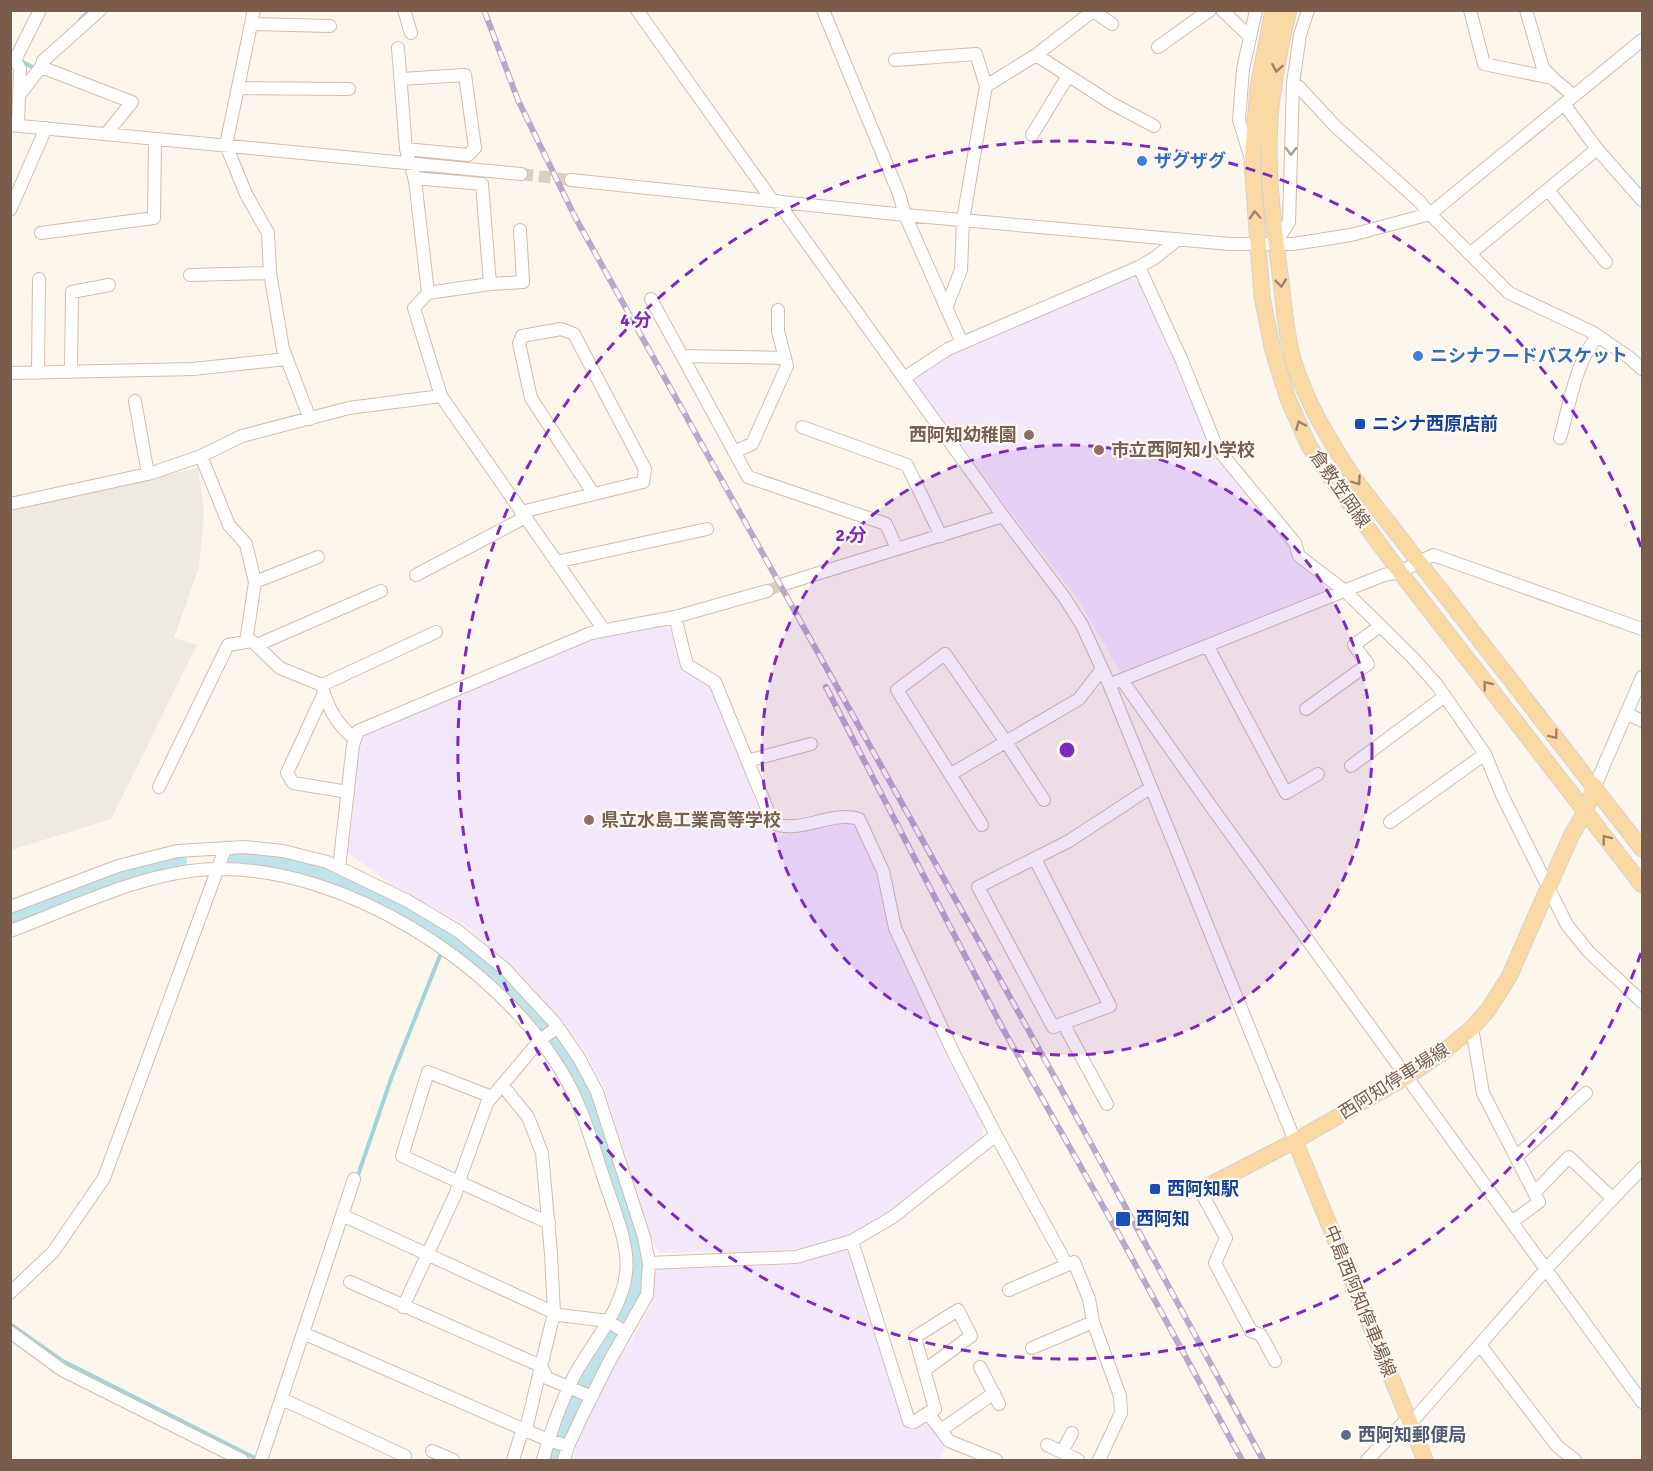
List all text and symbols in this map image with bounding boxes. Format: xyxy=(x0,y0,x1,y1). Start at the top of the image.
one-way arrow xyxy=(1271,62,1284,72)
one-way arrow xyxy=(1284,147,1297,156)
place label: ザグザグ xyxy=(1154,150,1226,172)
marker: ザグザグ xyxy=(1135,154,1149,168)
one-way arrow xyxy=(1249,211,1262,220)
one-way arrow xyxy=(1274,278,1287,287)
text: 4 分 xyxy=(620,309,652,331)
place label: ニシナフードバスケット xyxy=(1430,345,1628,367)
marker: ニシナフードバスケット xyxy=(1411,349,1425,363)
place label: ニシナ西原店前 xyxy=(1372,413,1498,435)
marker: ニシナ西原店前 xyxy=(1353,417,1367,431)
one-way arrow xyxy=(1295,421,1307,432)
place label: 西阿知幼稚園 xyxy=(909,424,1017,446)
marker: 西阿知幼稚園 xyxy=(1022,428,1036,442)
place label: 市立西阿知小学校 xyxy=(1111,439,1255,461)
marker: 市立西阿知小学校 xyxy=(1092,443,1106,457)
street label: 倉敷笠岡線 xyxy=(1305,446,1375,532)
one-way arrow xyxy=(1350,475,1361,486)
text: 2 分 xyxy=(835,524,867,546)
one-way arrow xyxy=(1484,681,1495,692)
one-way arrow xyxy=(1547,728,1558,739)
centre of rings xyxy=(1057,740,1077,760)
place label: 県立水島工業高等学校 xyxy=(601,809,781,831)
marker: 県立水島工業高等学校 xyxy=(582,813,596,827)
one-way arrow xyxy=(1603,835,1614,846)
street label: 西阿知停車場線 xyxy=(1335,1038,1453,1124)
place label: 西阿知駅 xyxy=(1167,1178,1239,1200)
marker: 西阿知駅 xyxy=(1148,1182,1162,1196)
place label: 西阿知 xyxy=(1136,1208,1190,1230)
marker: 西阿知 xyxy=(1114,1210,1132,1228)
street label: 中島西阿知停車場線 xyxy=(1319,1222,1401,1380)
place label: 西阿知郵便局 xyxy=(1358,1424,1466,1446)
marker: 西阿知郵便局 xyxy=(1339,1428,1353,1442)

